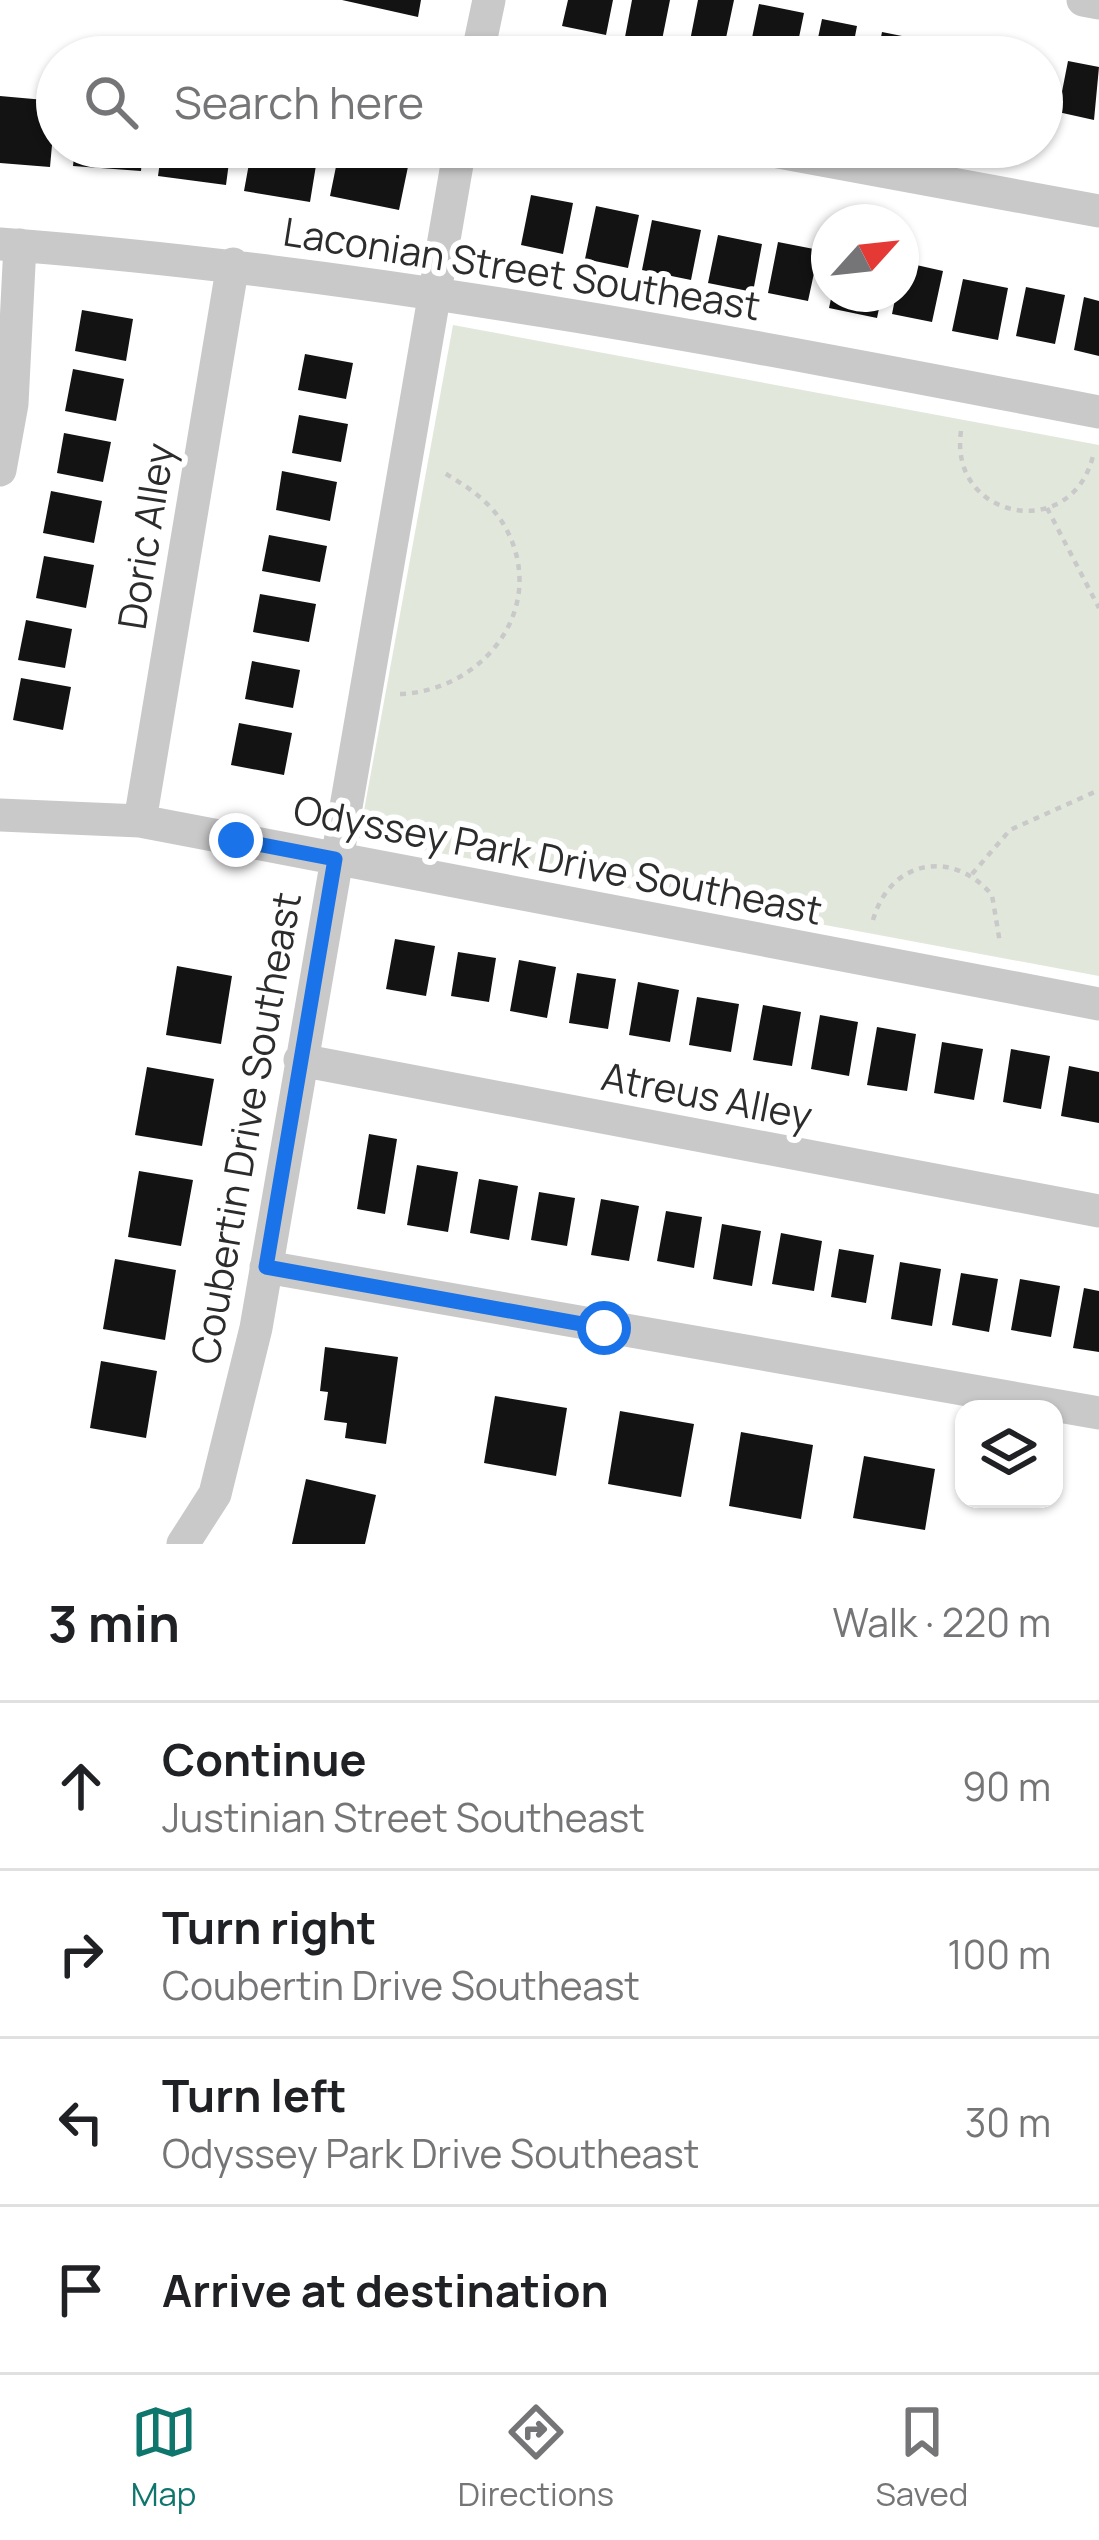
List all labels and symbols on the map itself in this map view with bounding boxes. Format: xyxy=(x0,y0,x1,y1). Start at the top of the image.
street label: Laconian Street Southeast xyxy=(280,204,764,332)
north arrow xyxy=(811,204,919,312)
street label: Doric Alley xyxy=(104,439,186,633)
street label: Odyssey Park Drive Southeast xyxy=(289,781,827,937)
route end xyxy=(209,813,263,867)
street label: Coubertin Drive Southeast xyxy=(177,888,313,1368)
street label: Atreus Alley xyxy=(597,1048,817,1142)
route start xyxy=(577,1301,631,1355)

